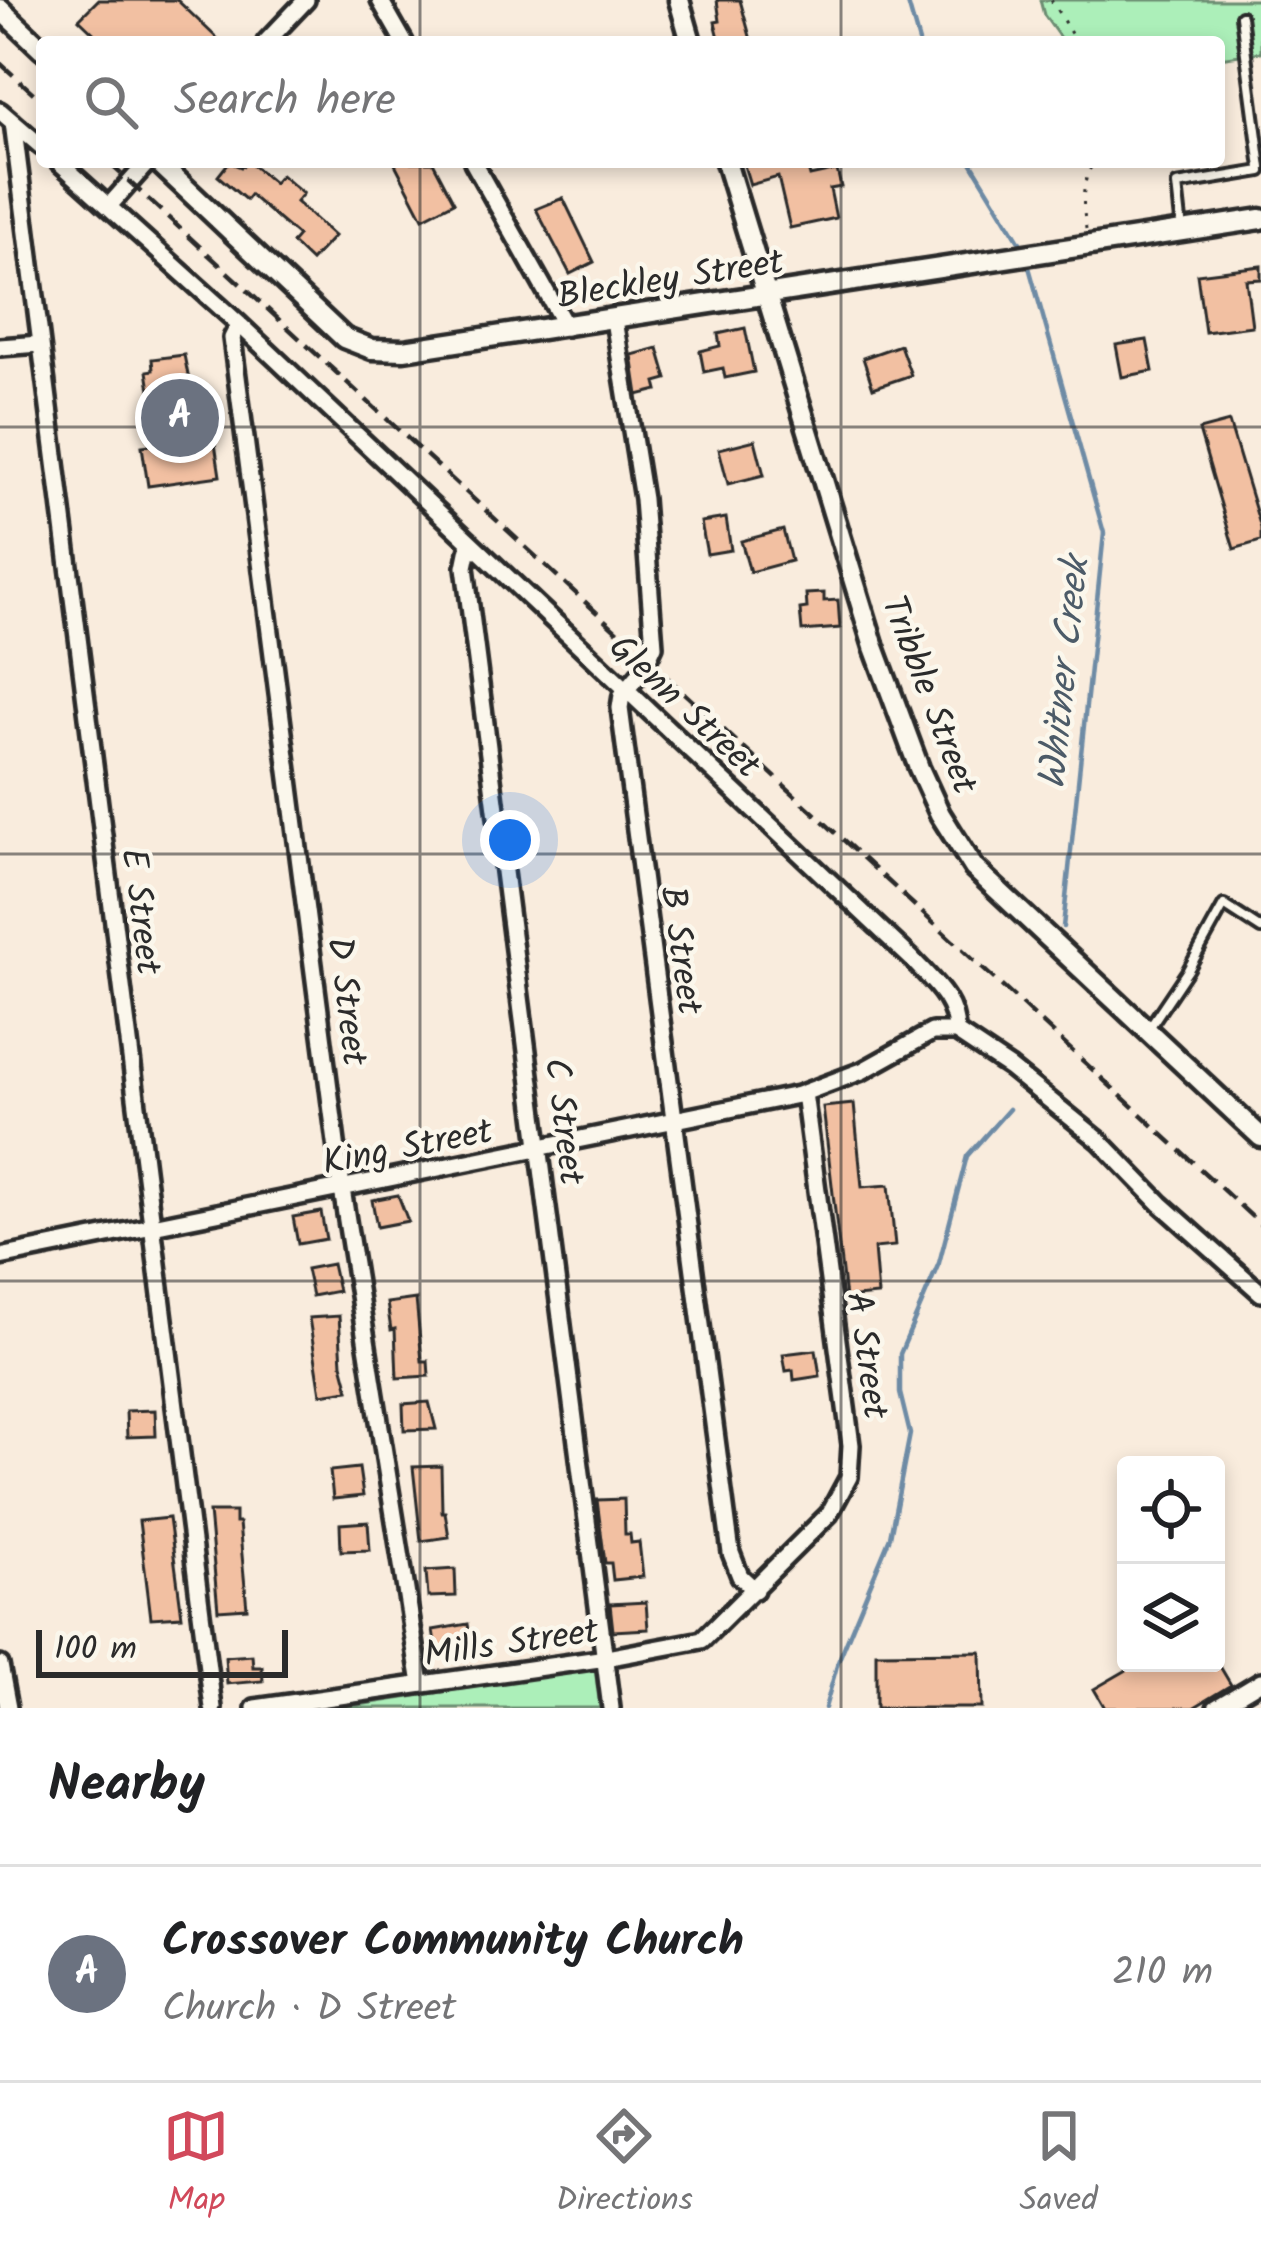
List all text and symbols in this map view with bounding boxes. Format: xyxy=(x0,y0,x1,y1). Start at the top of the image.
search box xyxy=(36,36,1225,168)
text: Search here xyxy=(174,66,396,138)
icon: search xyxy=(78,69,144,135)
street label: Bleckley Street xyxy=(553,234,789,326)
pin: A xyxy=(141,373,219,463)
water label: Whitner Creek xyxy=(1023,549,1110,792)
street label: Tribble Street xyxy=(864,588,992,804)
street label: Glenn Street xyxy=(594,622,774,794)
your location xyxy=(480,810,540,870)
street label: E Street xyxy=(104,845,176,979)
street label: B Street xyxy=(642,883,717,1019)
street label: D Street xyxy=(309,934,382,1070)
street label: C Street xyxy=(526,1055,599,1189)
street label: King Street xyxy=(318,1104,499,1193)
street label: A Street xyxy=(828,1288,903,1424)
map controls xyxy=(1117,1456,1225,1672)
button: locate xyxy=(1117,1456,1225,1564)
button: layers xyxy=(1117,1564,1225,1672)
street label: Mills Street xyxy=(421,1604,603,1685)
scale bar xyxy=(36,1624,288,1677)
text: 100 m xyxy=(54,1624,137,1677)
text: Nearby xyxy=(48,1746,205,1827)
text: Crossover Community Church xyxy=(162,1907,744,1979)
text: A xyxy=(75,1943,99,2005)
text: 210 m xyxy=(1112,1943,1213,2005)
text: Church · D Street xyxy=(162,1979,456,2041)
tab: Map xyxy=(163,2103,229,2228)
tab: Directions xyxy=(556,2103,693,2228)
tab: Saved xyxy=(1019,2103,1098,2228)

